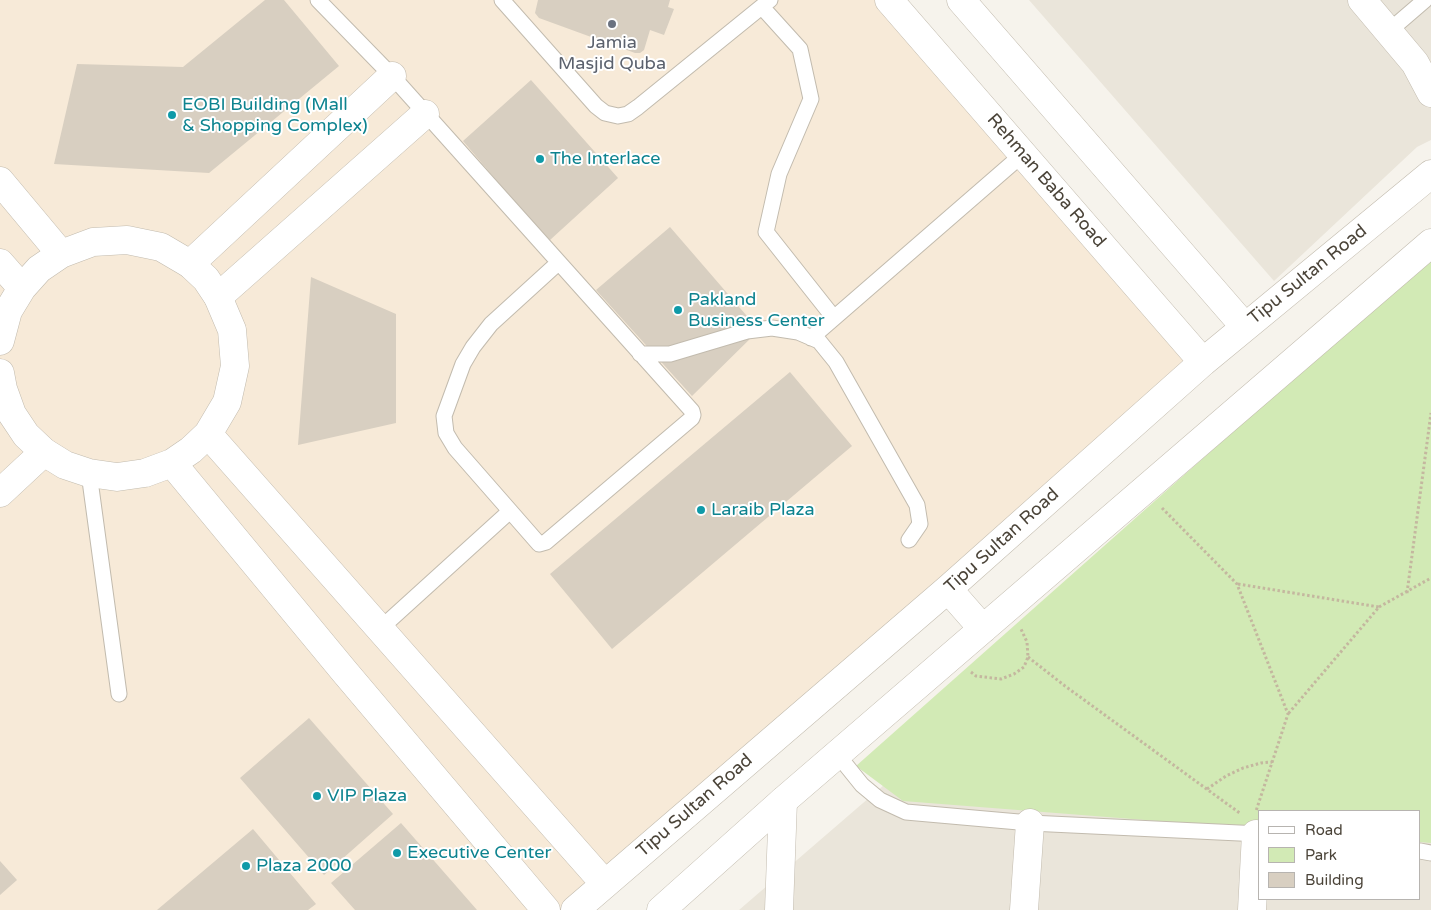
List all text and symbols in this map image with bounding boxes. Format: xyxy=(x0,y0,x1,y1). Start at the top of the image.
marker: Jamia Masjid Quba xyxy=(606,18,618,30)
place label: Jamia Masjid Quba xyxy=(558,32,666,74)
place label: EOBI Building (Mall & Shopping Complex) xyxy=(182,94,368,136)
marker: EOBI Building (Mall & Shopping Complex) xyxy=(166,109,178,121)
street label: Rehman Baba Road xyxy=(982,110,1110,252)
place label: The Interlace xyxy=(550,148,661,170)
marker: The Interlace xyxy=(534,153,546,165)
street label: Tipu Sultan Road xyxy=(1244,221,1372,329)
place label: Pakland Business Center xyxy=(688,289,825,332)
marker: Pakland Business Center xyxy=(672,304,684,316)
street label: Tipu Sultan Road xyxy=(940,484,1064,598)
place label: Laraib Plaza xyxy=(711,499,815,521)
marker: Laraib Plaza xyxy=(695,504,707,516)
street label: Tipu Sultan Road xyxy=(633,750,757,862)
place label: VIP Plaza xyxy=(327,785,407,807)
marker: VIP Plaza xyxy=(311,790,323,802)
legend xyxy=(1258,810,1421,900)
text: Road xyxy=(1305,821,1343,839)
place label: Executive Center xyxy=(407,842,551,864)
text: Park xyxy=(1305,846,1337,864)
marker: Executive Center xyxy=(391,847,403,859)
place label: Plaza 2000 xyxy=(256,855,352,877)
marker: Plaza 2000 xyxy=(240,860,252,872)
text: Building xyxy=(1305,871,1364,889)

